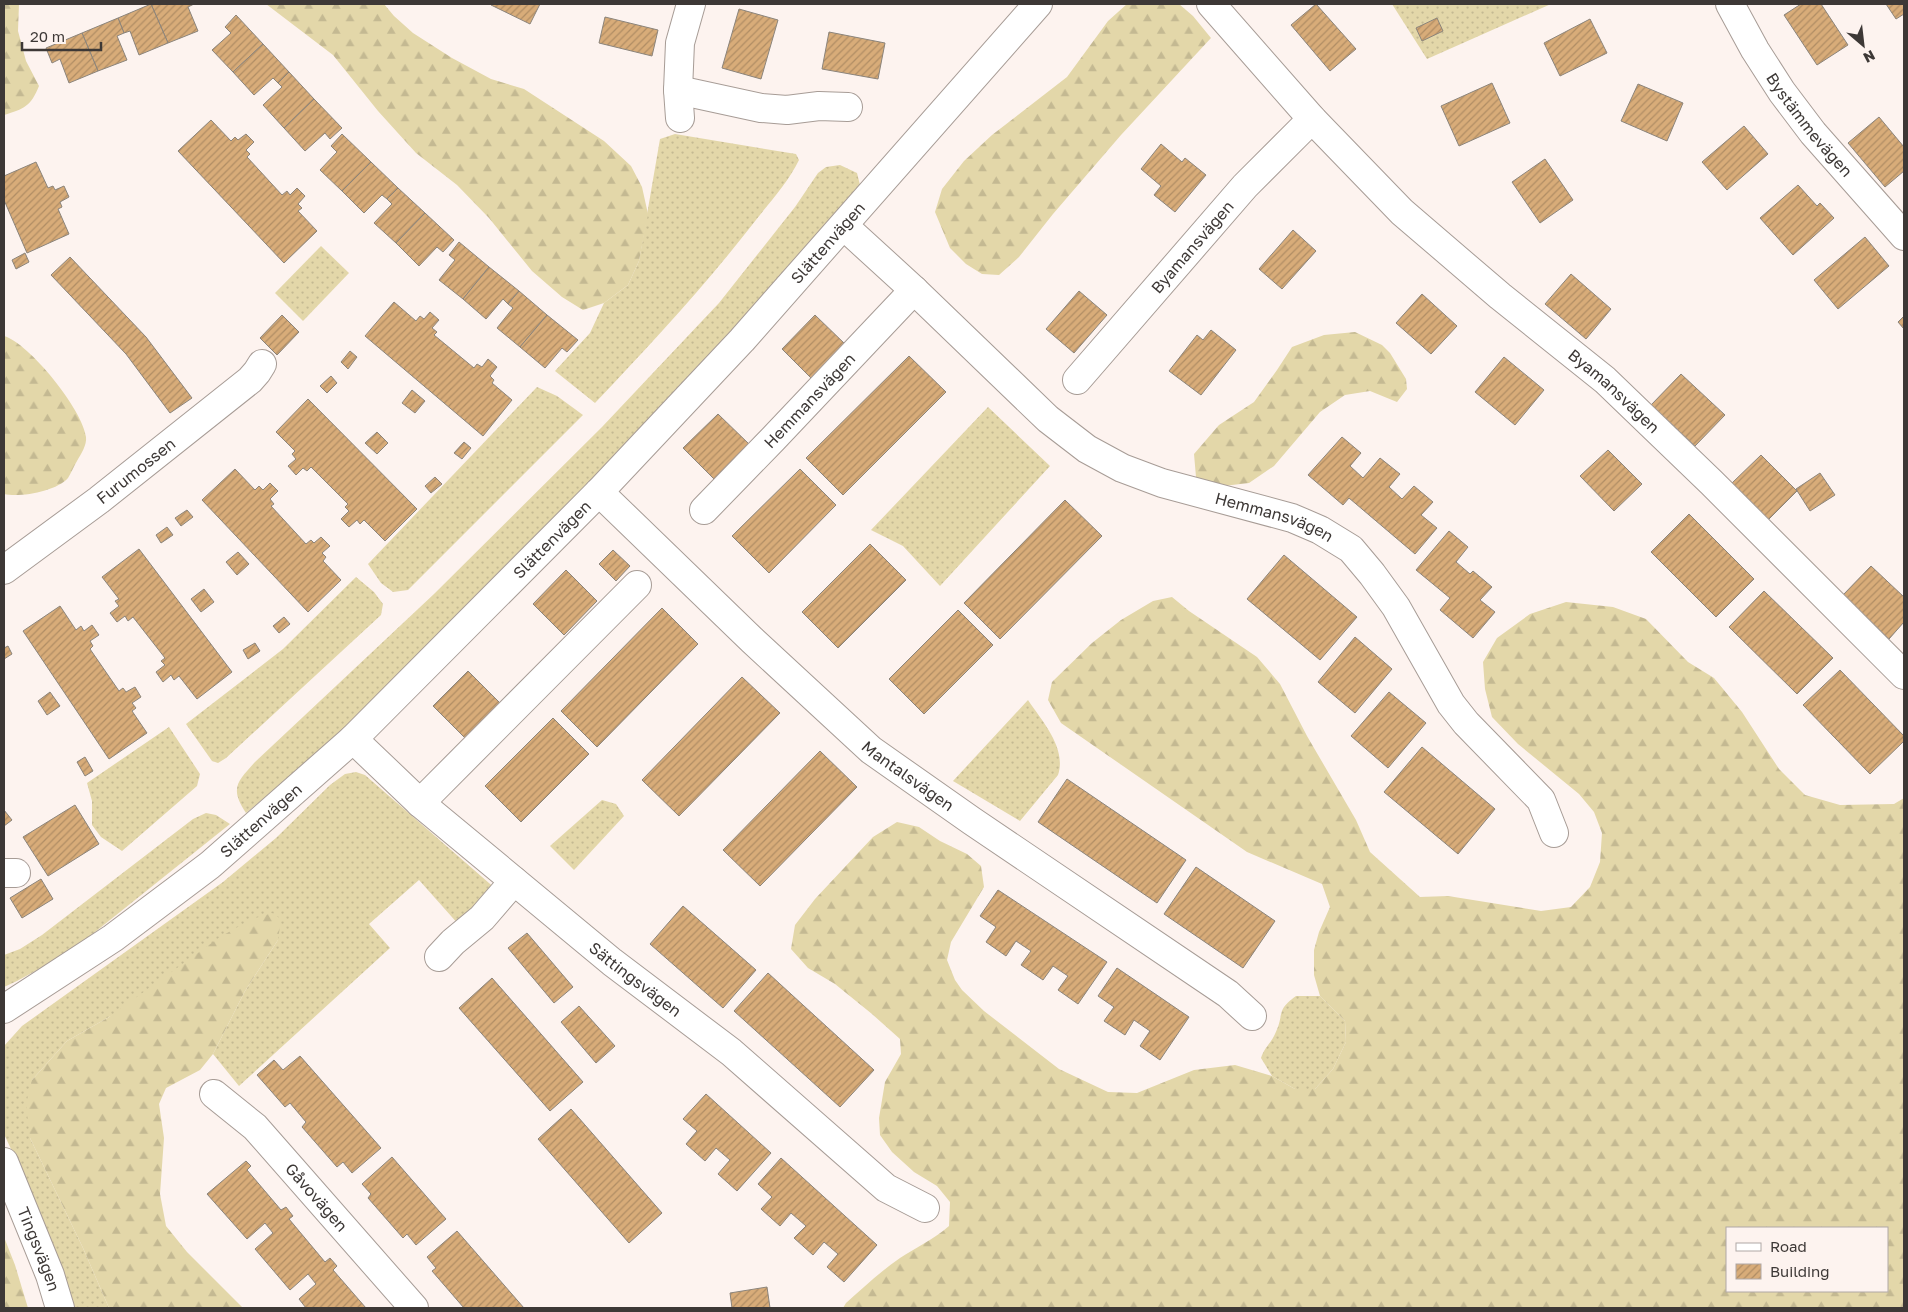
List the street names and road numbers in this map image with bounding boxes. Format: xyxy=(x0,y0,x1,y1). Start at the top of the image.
street label: Bystämmevägen xyxy=(1762,69,1857,181)
street label: Byamansvägen xyxy=(1147,196,1238,297)
street label: Slättenvägen xyxy=(786,198,869,288)
street label: Byamansvägen xyxy=(1564,345,1664,437)
street label: Hemmansvägen xyxy=(760,349,859,452)
street label: Furumossen xyxy=(92,433,179,508)
street label: Hemmansvägen xyxy=(1213,488,1337,546)
street label: Slättenvägen xyxy=(509,496,595,583)
street label: Mantalsvägen xyxy=(858,737,958,815)
street label: Slättenvägen xyxy=(216,779,306,862)
street label: Sättingsvägen xyxy=(585,937,685,1021)
street label: Gåvovägen xyxy=(281,1159,352,1236)
street label: Tingsvägen xyxy=(13,1204,64,1294)

